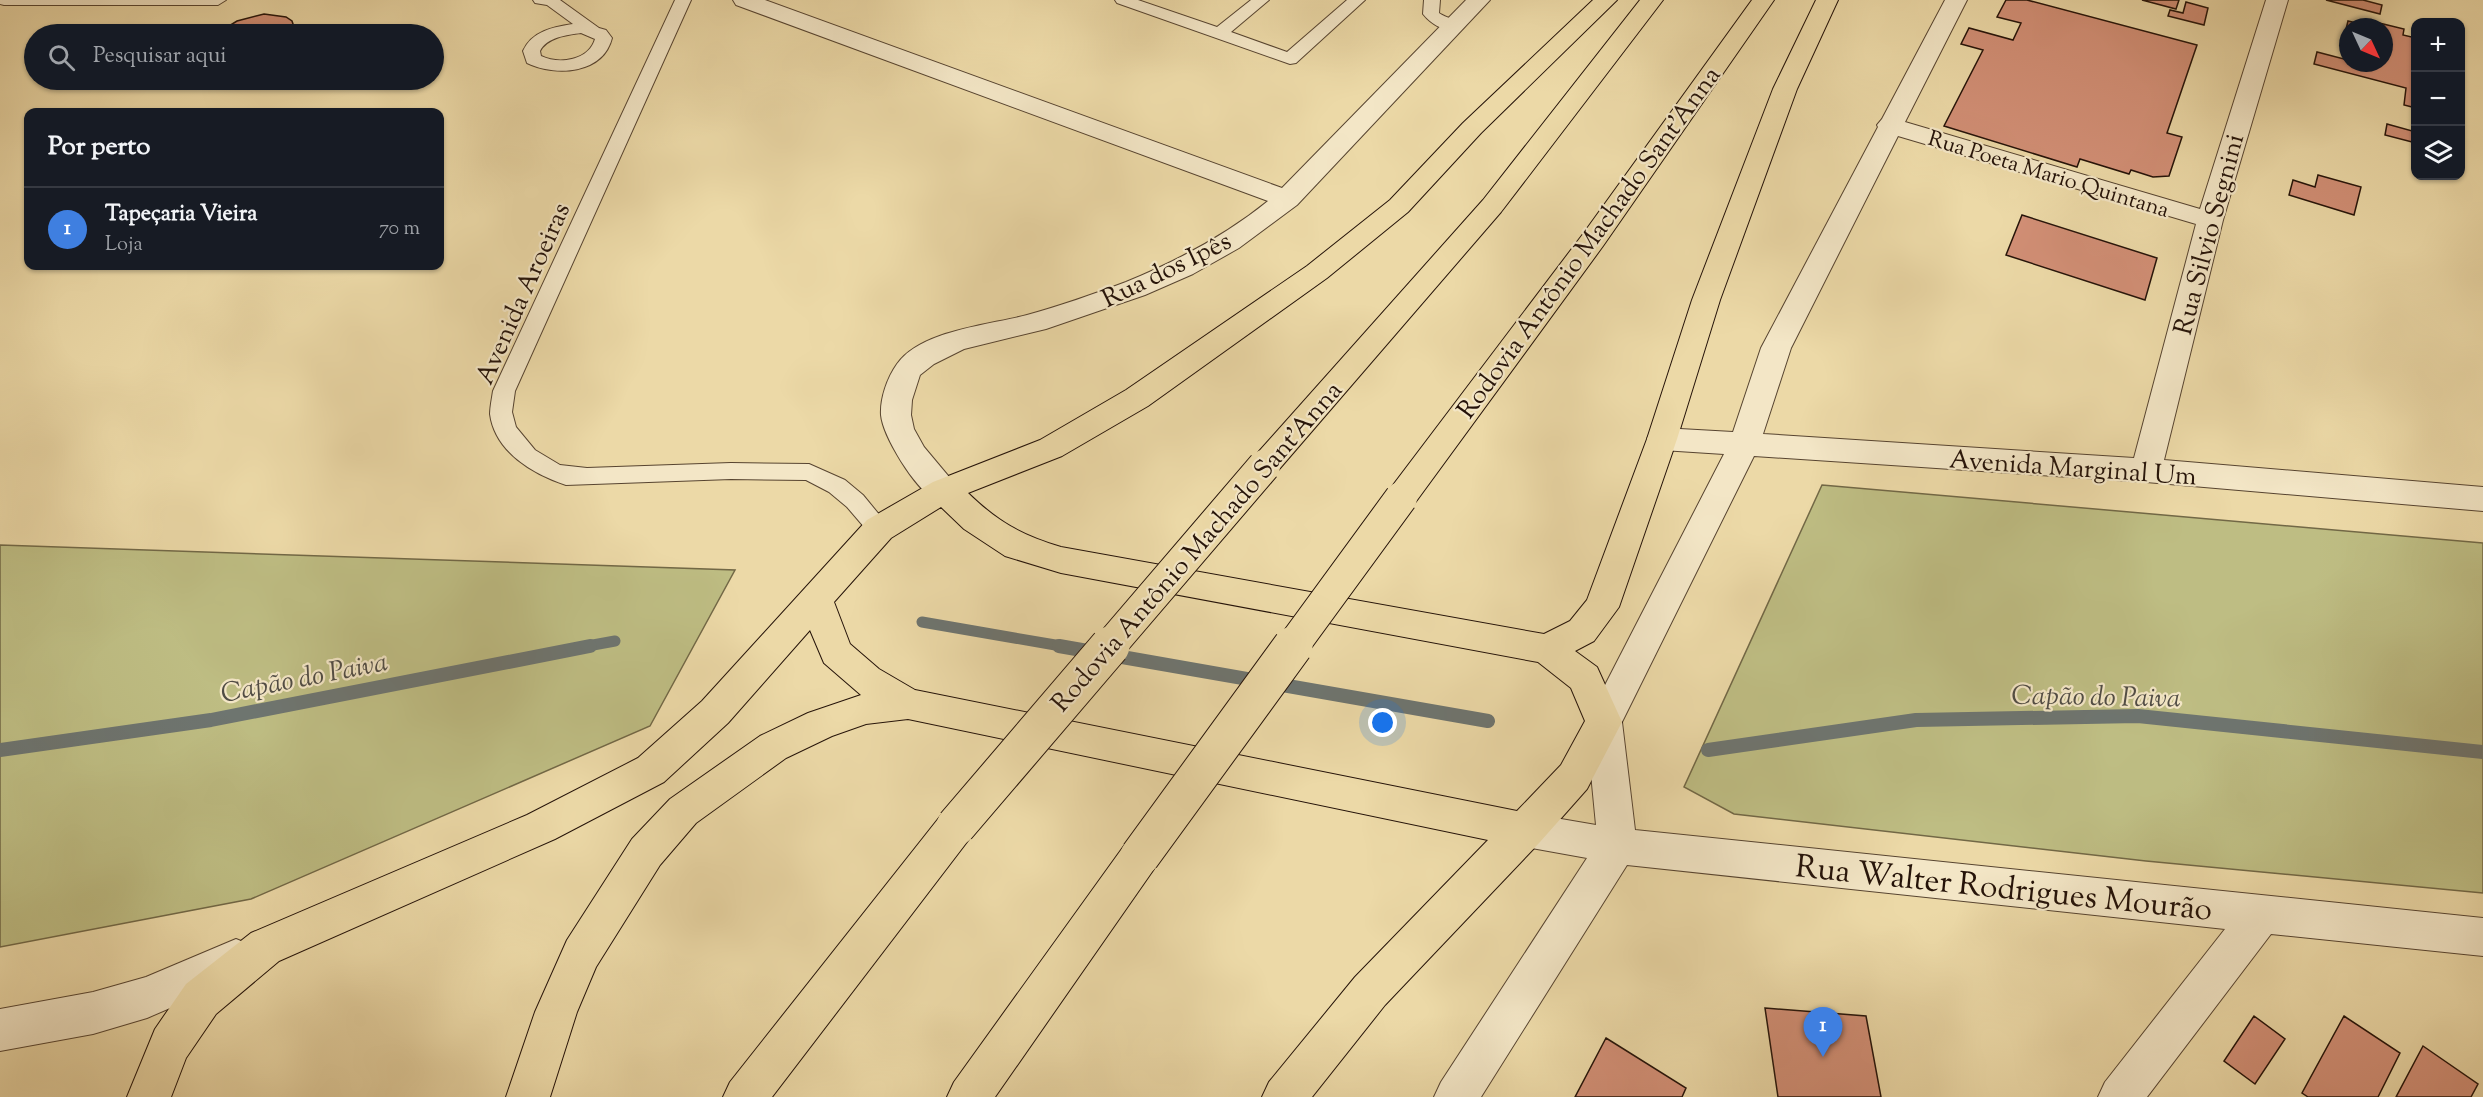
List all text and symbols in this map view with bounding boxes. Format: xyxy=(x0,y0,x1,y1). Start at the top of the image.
north arrow xyxy=(2339,18,2393,72)
map controls xyxy=(2411,18,2465,180)
button: + xyxy=(2411,18,2465,72)
search box xyxy=(24,24,444,90)
icon: search xyxy=(45,41,78,74)
text: Pesquisar aqui xyxy=(93,41,227,73)
street label: Rodovia Antônio Machado Sant'Anna xyxy=(1449,60,1731,427)
button: − xyxy=(2411,72,2465,126)
street label: Rua Poeta Mario Quintana xyxy=(1924,124,2173,228)
button: layers xyxy=(2411,126,2465,180)
text: Por perto xyxy=(48,129,150,166)
street label: Rua Silvio Segnini xyxy=(2166,130,2255,339)
street label: Avenida Aroeiras xyxy=(468,197,581,391)
text: Tapeçaria Vieira xyxy=(105,199,257,231)
text: 1 xyxy=(64,215,71,244)
text: 70 m xyxy=(379,215,420,244)
street label: Rua dos Ipês xyxy=(1096,224,1238,319)
text: Loja xyxy=(105,231,143,260)
street label: Rodovia Antônio Machado Sant'Anna xyxy=(1044,374,1352,721)
street label: Avenida Marginal Um xyxy=(1948,442,2198,497)
water label: Capão do Paiva xyxy=(218,644,391,715)
water label: Capão do Paiva xyxy=(2011,678,2181,719)
your location xyxy=(1368,708,1397,737)
street label: Rua Walter Rodrigues Mourão xyxy=(1793,845,2214,935)
pin: 1 xyxy=(1804,1008,1842,1057)

